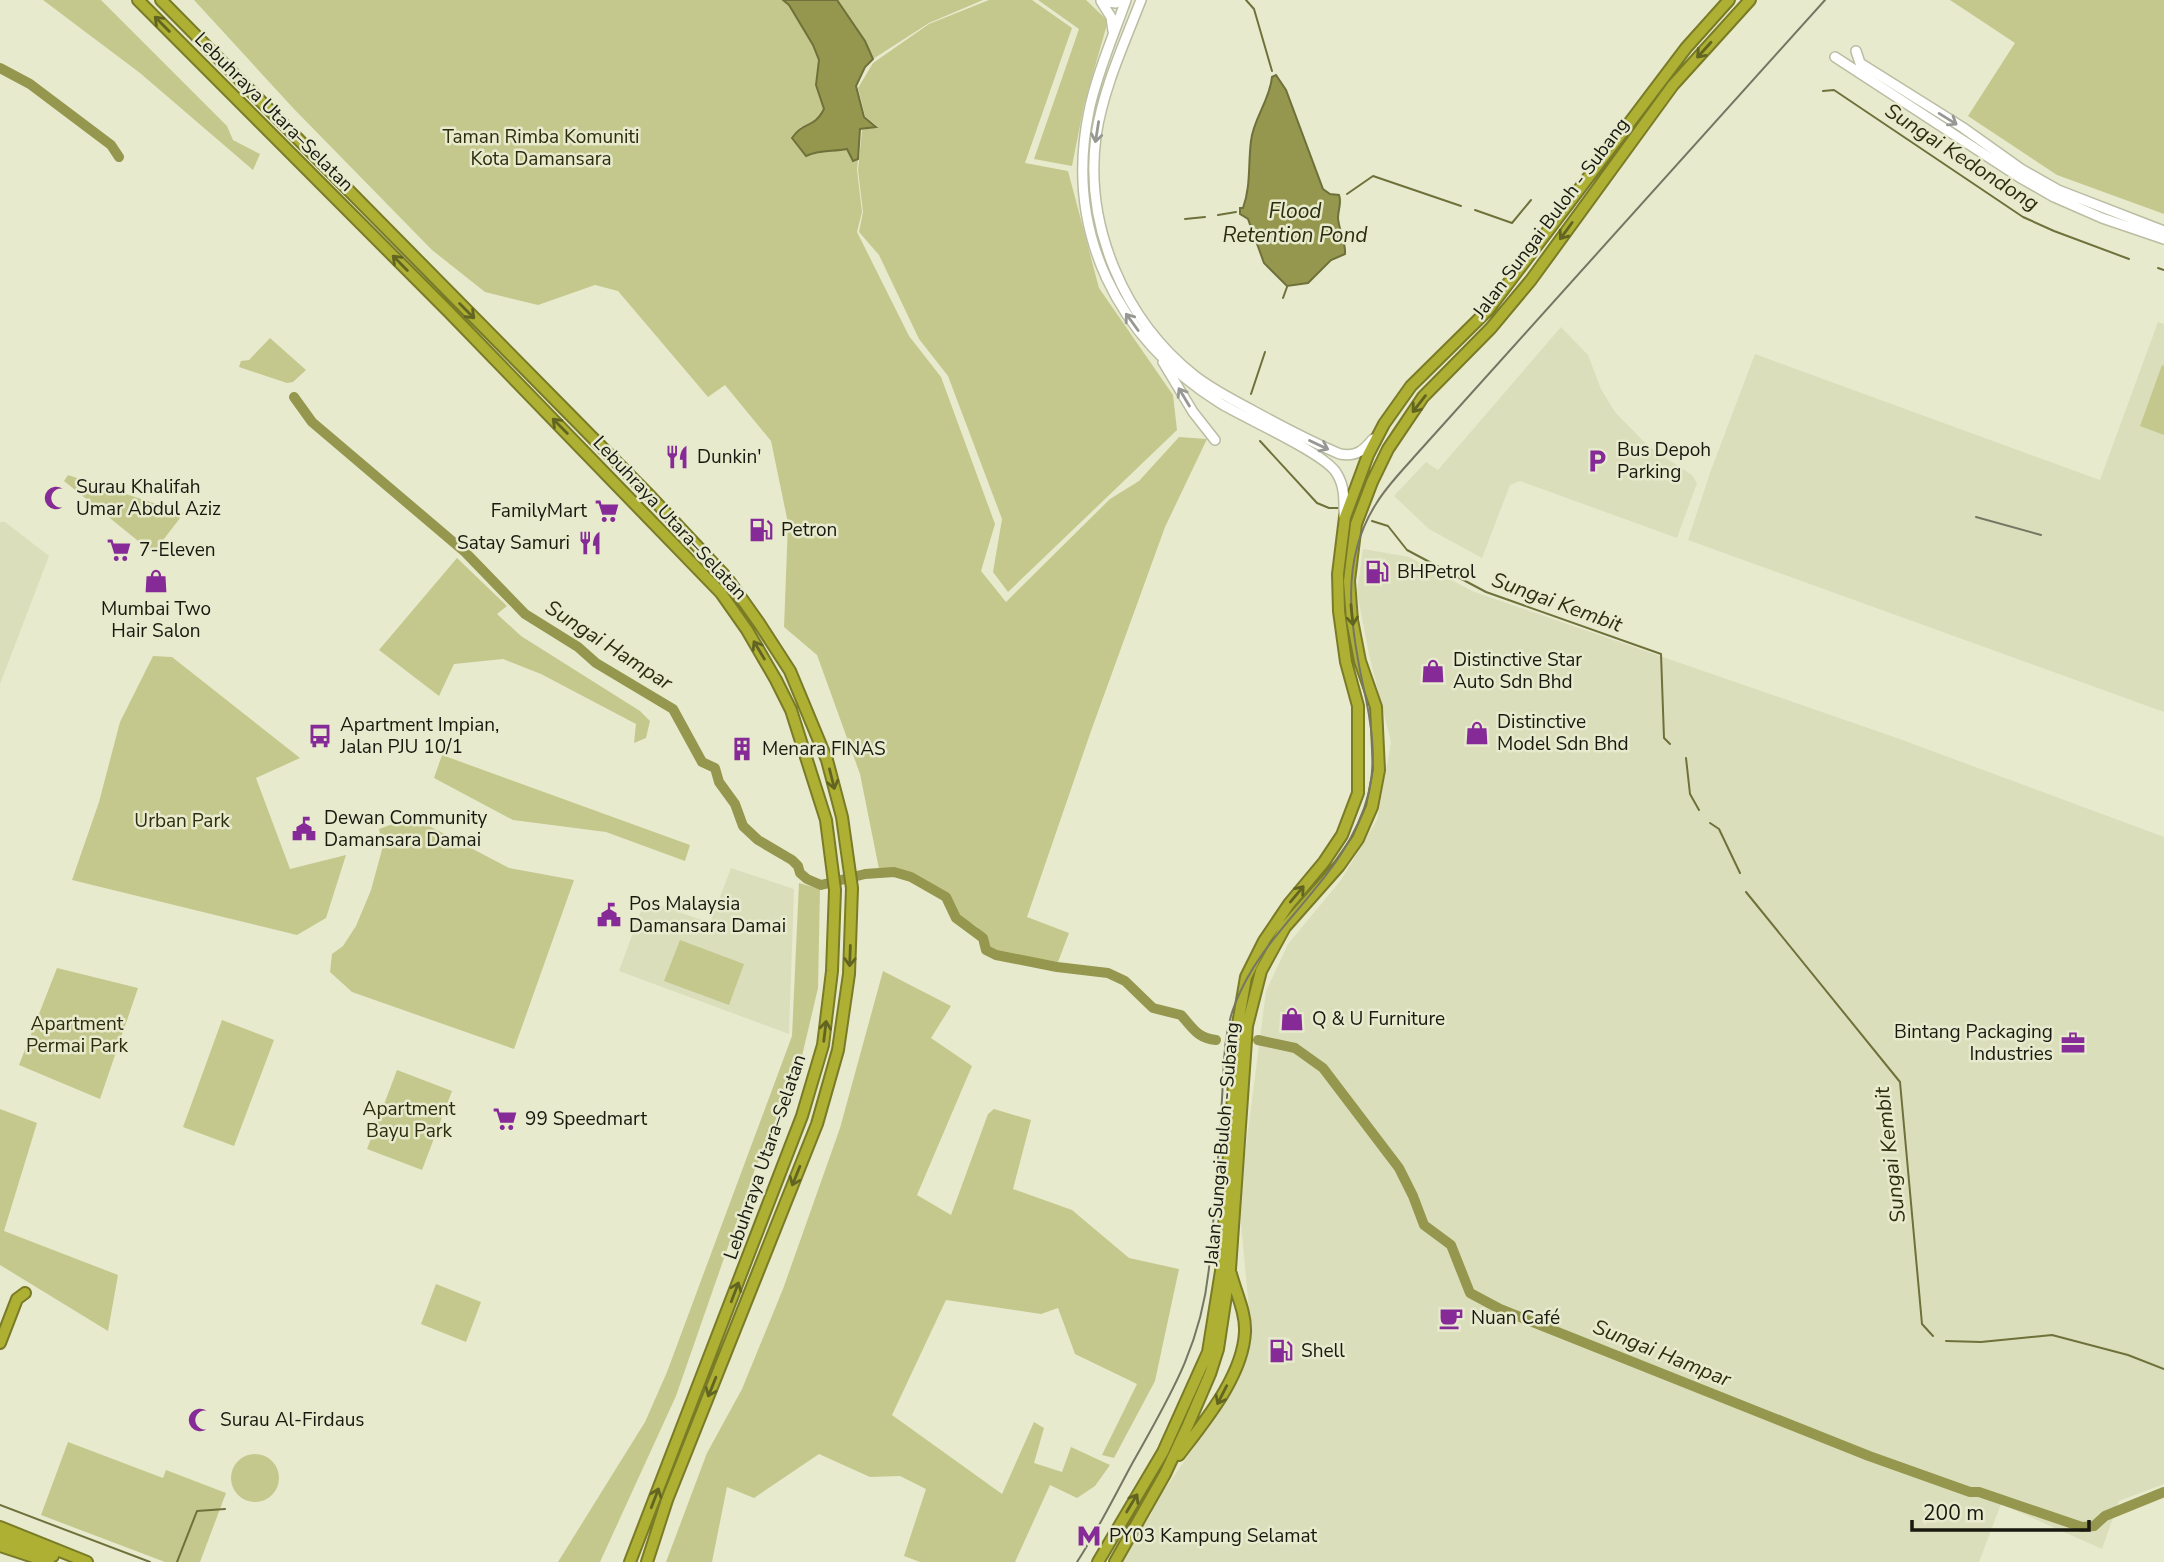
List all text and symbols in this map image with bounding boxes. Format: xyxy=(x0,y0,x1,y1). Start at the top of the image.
one-way arrow xyxy=(154,15,171,32)
street label: Lebuhraya Utara–Selatan xyxy=(189,27,359,197)
one-way arrow xyxy=(1696,41,1712,59)
water label: Sungai Kedondong xyxy=(1880,97,2044,217)
one-way arrow xyxy=(1938,111,1957,126)
street label: Jalan Sungai Buloh - Subang xyxy=(1466,112,1635,324)
one-way arrow xyxy=(1091,120,1104,143)
park label: Taman Rimba Komuniti Kota Damansara xyxy=(443,124,639,172)
water label: Flood Retention Pond xyxy=(1222,197,1368,249)
one-way arrow xyxy=(1559,221,1573,240)
one-way arrow xyxy=(392,255,409,272)
one-way arrow xyxy=(458,302,475,319)
one-way arrow xyxy=(1125,313,1139,332)
one-way arrow xyxy=(1177,388,1191,408)
one-way arrow xyxy=(1411,394,1426,412)
one-way arrow xyxy=(551,417,568,434)
street label: Lebuhraya Utara–Selatan xyxy=(587,430,753,606)
place label: Bus Depoh Parking xyxy=(1617,437,1711,485)
one-way arrow xyxy=(1308,439,1329,452)
restaurant icon: Dunkin' xyxy=(663,443,691,471)
place label: Dunkin' xyxy=(697,444,761,470)
parking icon: Bus Depoh Parking xyxy=(1583,447,1611,475)
place label: Surau Khalifah Umar Abdul Aziz xyxy=(76,474,221,522)
mosque icon: Surau Khalifah Umar Abdul Aziz xyxy=(42,484,70,512)
supermarket icon: FamilyMart xyxy=(593,497,621,525)
place label: FamilyMart xyxy=(491,498,587,524)
fuel station icon: Petron xyxy=(747,516,775,544)
place label: Petron xyxy=(781,517,837,543)
restaurant icon: Satay Samuri xyxy=(576,529,604,557)
place label: Satay Samuri xyxy=(457,530,570,556)
supermarket icon: 7-Eleven xyxy=(105,536,133,564)
place label: 7-Eleven xyxy=(139,537,216,563)
fuel station icon: BHPetrol xyxy=(1363,558,1391,586)
place label: BHPetrol xyxy=(1397,559,1476,585)
water label: Sungai Kembit xyxy=(1488,565,1627,639)
shop icon: Mumbai Two Hair Salon xyxy=(142,567,170,595)
water label: Sungai Hampar xyxy=(540,593,678,697)
place label: Mumbai Two Hair Salon xyxy=(101,596,211,644)
one-way arrow xyxy=(1346,603,1359,625)
one-way arrow xyxy=(752,641,766,661)
place label: Distinctive Star Auto Sdn Bhd xyxy=(1453,647,1582,695)
shop icon: Distinctive Star Auto Sdn Bhd xyxy=(1419,657,1447,685)
place label: Distinctive Model Sdn Bhd xyxy=(1497,709,1629,757)
place label: Apartment Impian, Jalan PJU 10/1 xyxy=(339,712,499,760)
shop icon: Distinctive Model Sdn Bhd xyxy=(1463,719,1491,747)
bus stop icon: Apartment Impian, Jalan PJU 10/1 xyxy=(306,722,334,750)
building icon: Menara FINAS xyxy=(728,735,756,763)
place label: Menara FINAS xyxy=(762,736,886,762)
one-way arrow xyxy=(826,767,839,790)
place label: Dewan Community Damansara Damai xyxy=(324,805,487,853)
park label: Urban Park xyxy=(134,808,230,834)
public building icon: Dewan Community Damansara Damai xyxy=(290,815,318,843)
one-way arrow xyxy=(1289,886,1305,904)
place label: Pos Malaysia Damansara Damai xyxy=(629,891,786,939)
public building icon: Pos Malaysia Damansara Damai xyxy=(595,901,623,929)
one-way arrow xyxy=(843,944,856,967)
shop icon: Q & U Furniture xyxy=(1278,1005,1306,1033)
place label: Q & U Furniture xyxy=(1312,1006,1445,1032)
park label: Apartment Permai Park xyxy=(26,1011,129,1059)
place label: Bintang Packaging Industries xyxy=(1894,1019,2053,1067)
one-way arrow xyxy=(818,1020,831,1043)
street label: Jalan Sungai Buloh - Subang xyxy=(1198,1021,1246,1268)
office icon: Bintang Packaging Industries xyxy=(2059,1029,2087,1057)
street label: Lebuhraya Utara–Selatan xyxy=(718,1051,812,1263)
water label: Sungai Kembit xyxy=(1868,1085,1912,1225)
park label: Apartment Bayu Park xyxy=(363,1096,456,1144)
supermarket icon: 99 Speedmart xyxy=(491,1105,519,1133)
place label: 99 Speedmart xyxy=(525,1106,647,1132)
one-way arrow xyxy=(788,1164,801,1186)
one-way arrow xyxy=(730,1282,743,1304)
cafe icon: Nuan Café xyxy=(1437,1304,1465,1332)
place label: Nuan Café xyxy=(1471,1305,1560,1331)
water label: Sungai Hampar xyxy=(1589,1313,1736,1394)
fuel station icon: Shell xyxy=(1267,1337,1295,1365)
place label: Shell xyxy=(1301,1338,1345,1364)
one-way arrow xyxy=(705,1376,718,1398)
one-way arrow xyxy=(1215,1385,1229,1405)
mosque icon: Surau Al-Firdaus xyxy=(186,1406,214,1434)
place label: Surau Al-Firdaus xyxy=(220,1407,365,1433)
one-way arrow xyxy=(649,1488,662,1510)
scale bar xyxy=(1912,1488,2089,1532)
one-way arrow xyxy=(1126,1494,1140,1514)
text: 200 m xyxy=(1923,1499,1984,1527)
metro station icon: PY03 Kampung Selamat xyxy=(1075,1522,1103,1550)
place label: PY03 Kampung Selamat xyxy=(1109,1523,1318,1549)

